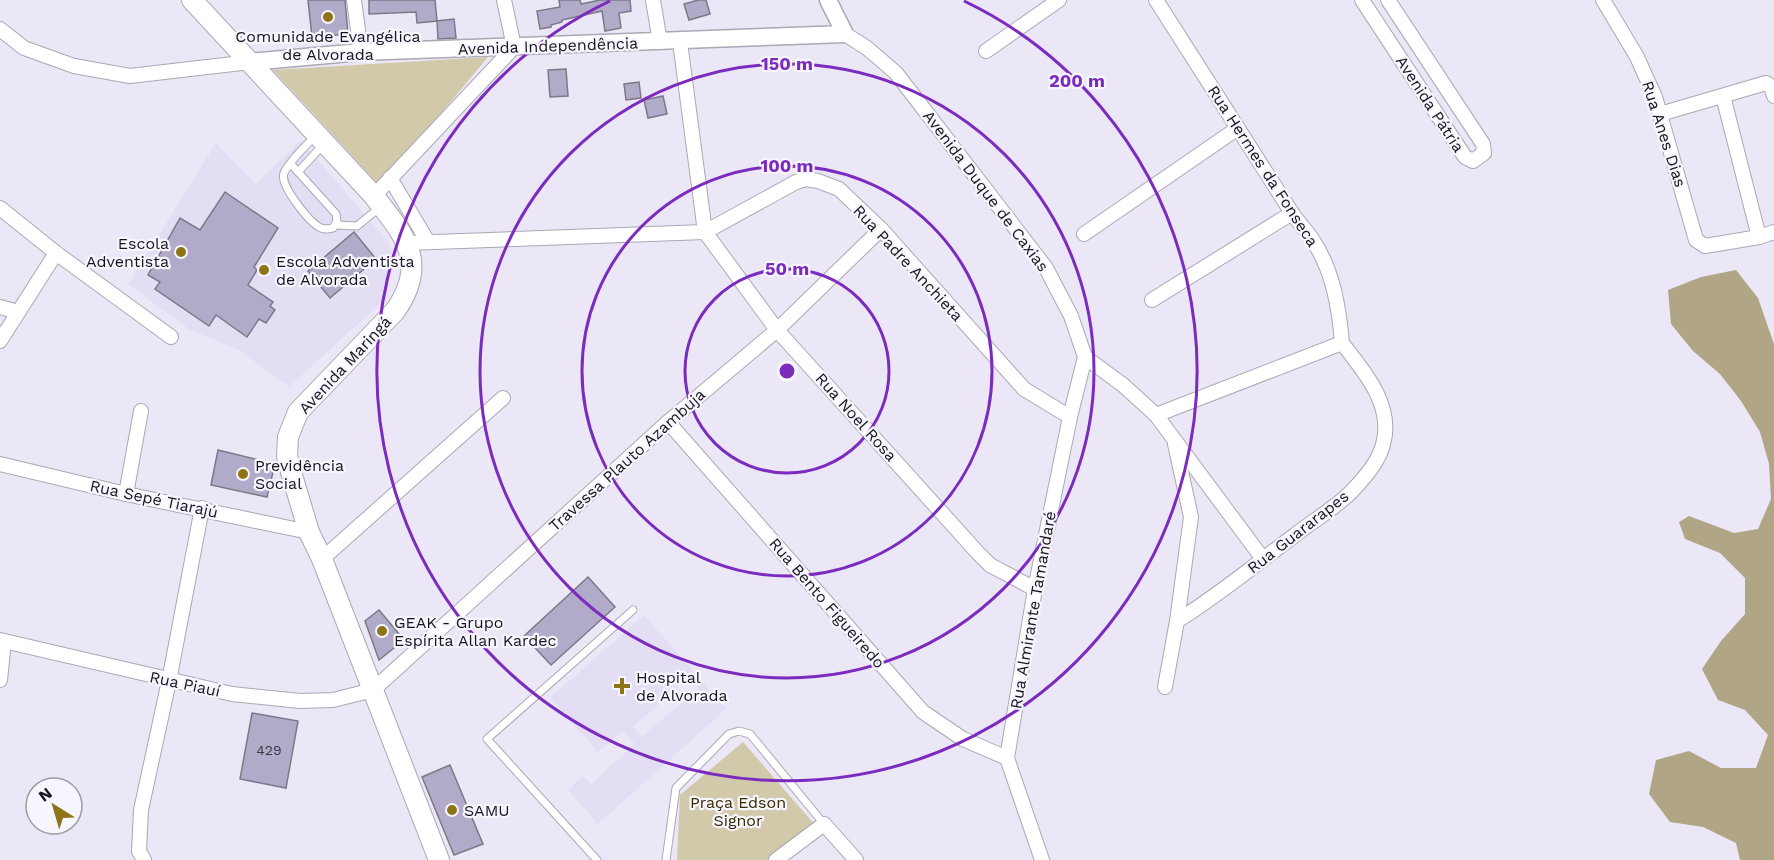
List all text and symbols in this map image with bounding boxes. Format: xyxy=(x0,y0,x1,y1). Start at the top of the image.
marker: Comunidade Evangélica de Alvorada xyxy=(321,10,335,24)
place label: Comunidade Evangélica de Alvorada xyxy=(235,27,421,64)
street label: Avenida Independência xyxy=(458,33,638,59)
street label: Avenida Pátria xyxy=(1392,52,1468,156)
text: 150 m xyxy=(761,53,813,74)
text: 200 m xyxy=(1049,70,1105,91)
street label: Rua Anes Dias xyxy=(1638,78,1690,190)
street label: Rua Hermes da Fonseca xyxy=(1204,82,1322,250)
street label: Avenida Duque de Caxias xyxy=(919,107,1053,275)
text: 100 m xyxy=(760,155,814,176)
street label: Rua Padre Anchieta xyxy=(849,201,967,325)
place label: Escola Adventista xyxy=(86,234,169,271)
marker: Escola Adventista xyxy=(174,245,188,259)
place label: Escola Adventista de Alvorada xyxy=(276,252,415,289)
text: 50 m xyxy=(765,258,809,279)
marker: Escola Adventista de Alvorada xyxy=(257,263,271,277)
street label: Avenida Maringá xyxy=(295,312,395,418)
centre of rings xyxy=(777,361,797,381)
street label: Rua Noel Rosa xyxy=(811,369,901,465)
street label: Travessa Plauto Azambuja xyxy=(545,385,709,535)
place label: Previdência Social xyxy=(255,456,344,493)
marker: Previdência Social xyxy=(236,467,250,481)
street label: Rua Sepé Tiarajú xyxy=(88,476,220,522)
street label: Rua Guararapes xyxy=(1244,487,1352,577)
street label: Rua Almirante Tamandaré xyxy=(1006,509,1060,711)
street label: Rua Bento Figueiredo xyxy=(765,534,889,672)
place label: GEAK - Grupo Espírita Allan Kardec xyxy=(394,613,557,650)
marker: GEAK - Grupo Espírita Allan Kardec xyxy=(375,624,389,638)
street label: Rua Piauí xyxy=(148,667,222,701)
place label: Hospital de Alvorada xyxy=(636,668,728,705)
marker: Hospital de Alvorada xyxy=(613,677,631,695)
house number: 429 xyxy=(256,742,282,758)
north arrow xyxy=(24,776,84,836)
text: N xyxy=(35,783,56,806)
park label: Praça Edson Signor xyxy=(690,793,786,830)
place label: SAMU xyxy=(464,801,510,820)
marker: SAMU xyxy=(445,803,459,817)

